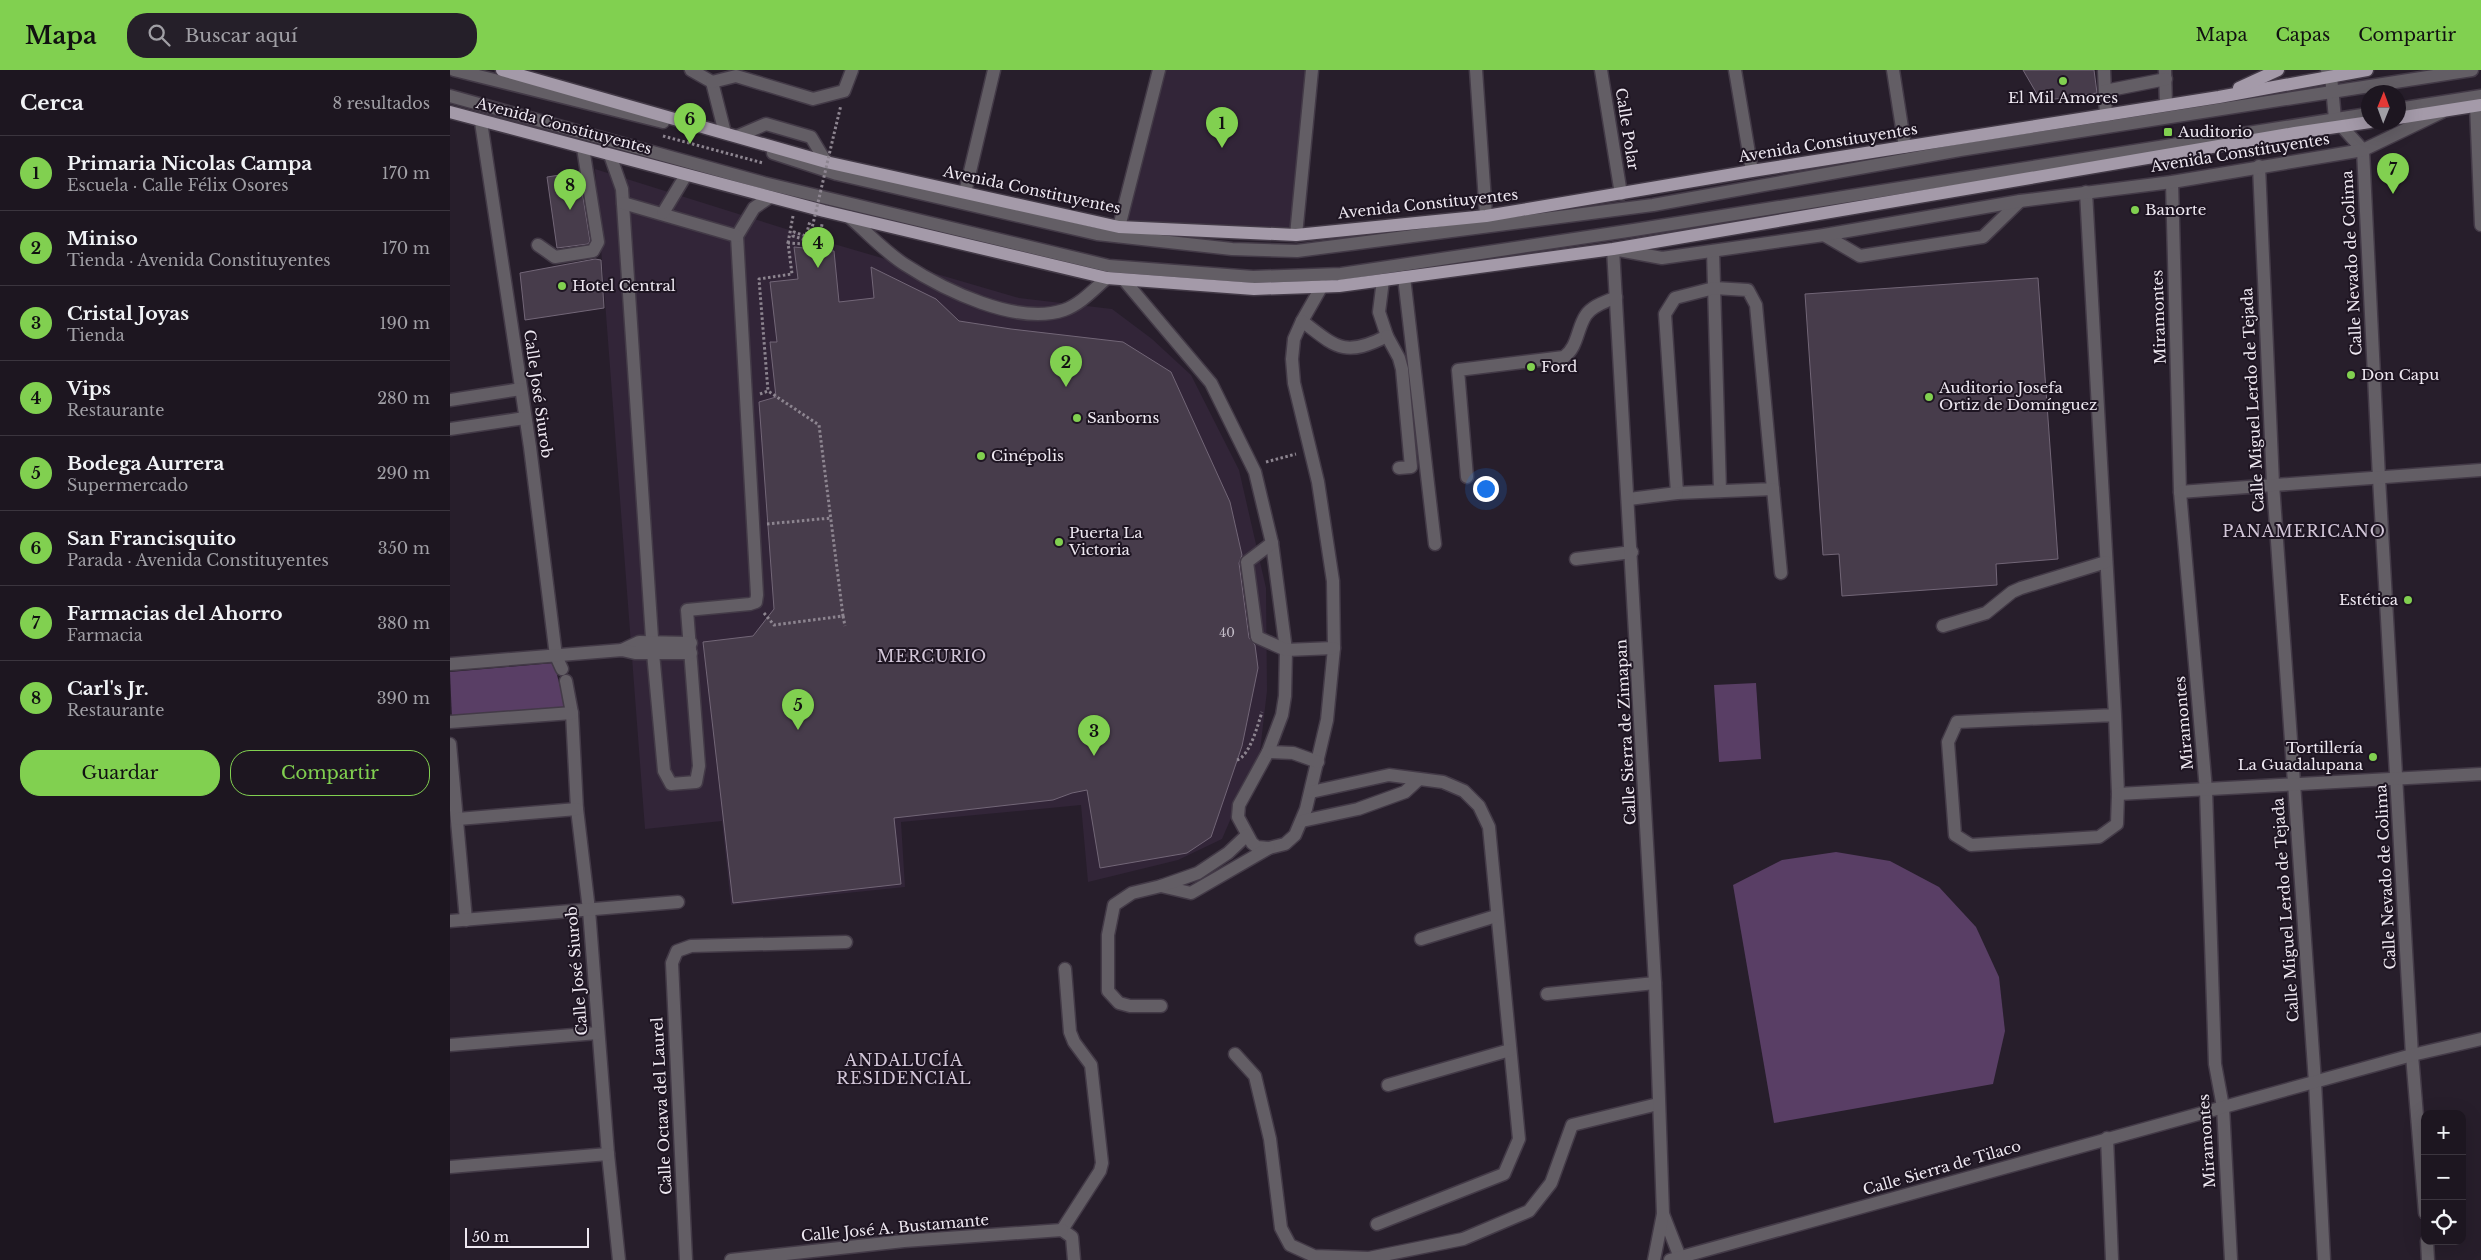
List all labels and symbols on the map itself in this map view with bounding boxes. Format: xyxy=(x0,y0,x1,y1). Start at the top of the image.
marker: El Mil Amores xyxy=(2057,75,2069,87)
north arrow xyxy=(2361,85,2406,130)
street label: Calle Polar xyxy=(1612,86,1644,172)
place label: El Mil Amores xyxy=(2008,88,2118,107)
street label: Avenida Constituyentes xyxy=(473,93,654,158)
pin: 6 xyxy=(674,103,706,144)
pin: 1 xyxy=(1206,107,1238,148)
street label: Avenida Constituyentes xyxy=(1736,119,1919,166)
place label: Auditorio xyxy=(2177,122,2252,141)
marker: Auditorio xyxy=(2162,126,2174,138)
street label: Avenida Constituyentes xyxy=(2148,129,2331,176)
pin: 7 xyxy=(2377,153,2409,194)
street label: Avenida Constituyentes xyxy=(941,161,1123,218)
pin: 8 xyxy=(554,169,586,210)
street label: Calle Nevado de Colima xyxy=(2337,169,2366,356)
street label: Avenida Constituyentes xyxy=(1336,185,1519,223)
place label: Banorte xyxy=(2145,200,2206,219)
marker: Banorte xyxy=(2129,204,2141,216)
pin: 4 xyxy=(802,227,834,268)
street label: Miramontes xyxy=(2147,269,2170,364)
place label: Hotel Central xyxy=(572,276,676,295)
marker: Hotel Central xyxy=(556,280,568,292)
street label: Calle Miguel Lerdo de Tejada xyxy=(2237,287,2268,513)
street label: Calle José Siurob xyxy=(520,329,557,460)
pin: 2 xyxy=(1050,346,1082,387)
place label: Ford xyxy=(1541,357,1577,376)
marker: Ford xyxy=(1525,361,1537,373)
place label: Don Capu xyxy=(2361,365,2439,384)
marker: Don Capu xyxy=(2345,369,2357,381)
place label: Auditorio Josefa Ortiz de Domínguez xyxy=(1938,378,2097,414)
marker: Auditorio Josefa Ortiz de Domínguez xyxy=(1923,391,1935,403)
place label: Sanborns xyxy=(1087,408,1159,427)
marker: Sanborns xyxy=(1071,412,1083,424)
place label: Cinépolis xyxy=(991,446,1064,465)
marker: Cinépolis xyxy=(975,450,987,462)
your location xyxy=(1473,476,1499,502)
district label: PANAMERICANO xyxy=(2222,521,2386,541)
place label: Puerta La Victoria xyxy=(1068,523,1143,559)
marker: Puerta La Victoria xyxy=(1053,536,1065,548)
place label: Estética xyxy=(2339,590,2399,609)
marker: Estética xyxy=(2402,594,2414,606)
house number: 40 xyxy=(1219,625,1235,640)
street label: Calle Sierra de Zimapan xyxy=(1611,639,1640,825)
district label: MERCURIO xyxy=(877,646,987,666)
street label: Miramontes xyxy=(2170,675,2197,771)
pin: 5 xyxy=(782,689,814,730)
pin: 3 xyxy=(1078,715,1110,756)
place label: Tortillería La Guadalupana xyxy=(2238,738,2364,774)
marker: Tortillería La Guadalupana xyxy=(2367,751,2379,763)
street label: Calle Nevado de Colima xyxy=(2371,783,2400,970)
street label: Calle Miguel Lerdo de Tejada xyxy=(2268,797,2303,1023)
street label: Calle José Siurob xyxy=(561,906,592,1036)
street label: Calle Octava del Laurel xyxy=(647,1017,676,1195)
district label: ANDALUCÍA RESIDENCIAL xyxy=(836,1050,972,1088)
street label: Miramontes xyxy=(2194,1093,2219,1189)
street label: Calle Sierra de Tilaco xyxy=(1861,1136,2023,1199)
street label: Calle José A. Bustamante xyxy=(800,1210,990,1245)
scale bar xyxy=(465,1225,589,1248)

